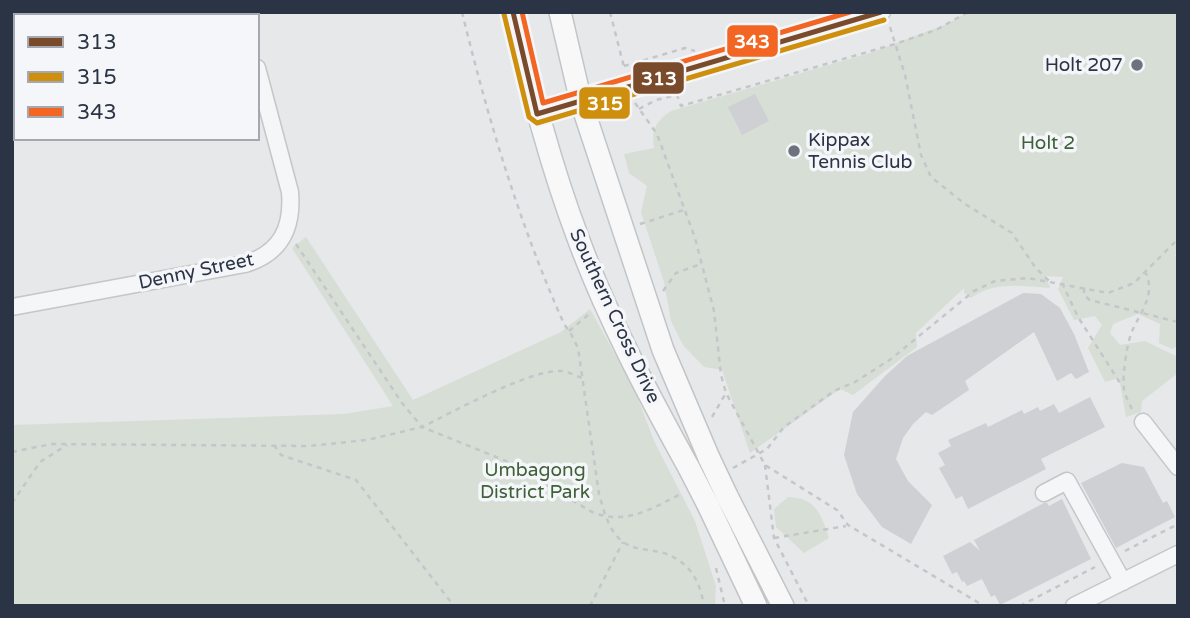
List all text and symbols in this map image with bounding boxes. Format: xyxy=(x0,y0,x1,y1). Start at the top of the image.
legend xyxy=(14,14,259,140)
line badge: 343 xyxy=(726,24,779,58)
text: 313 xyxy=(77,30,117,55)
text: 343 xyxy=(734,31,770,53)
place label: Holt 207 xyxy=(1045,54,1123,76)
marker: Holt 207 xyxy=(1129,57,1145,73)
line badge: 313 xyxy=(632,61,685,95)
text: 315 xyxy=(77,65,117,90)
text: 313 xyxy=(641,68,677,90)
line badge: 315 xyxy=(578,86,631,120)
text: 315 xyxy=(587,93,623,115)
text: 343 xyxy=(77,100,117,125)
place label: Kippax Tennis Club xyxy=(808,129,913,173)
park label: Holt 2 xyxy=(1021,132,1075,154)
marker: Kippax Tennis Club xyxy=(786,143,802,159)
street label: Southern Cross Drive xyxy=(565,225,665,407)
street label: Denny Street xyxy=(136,248,256,294)
park label: Umbagong District Park xyxy=(480,459,590,503)

